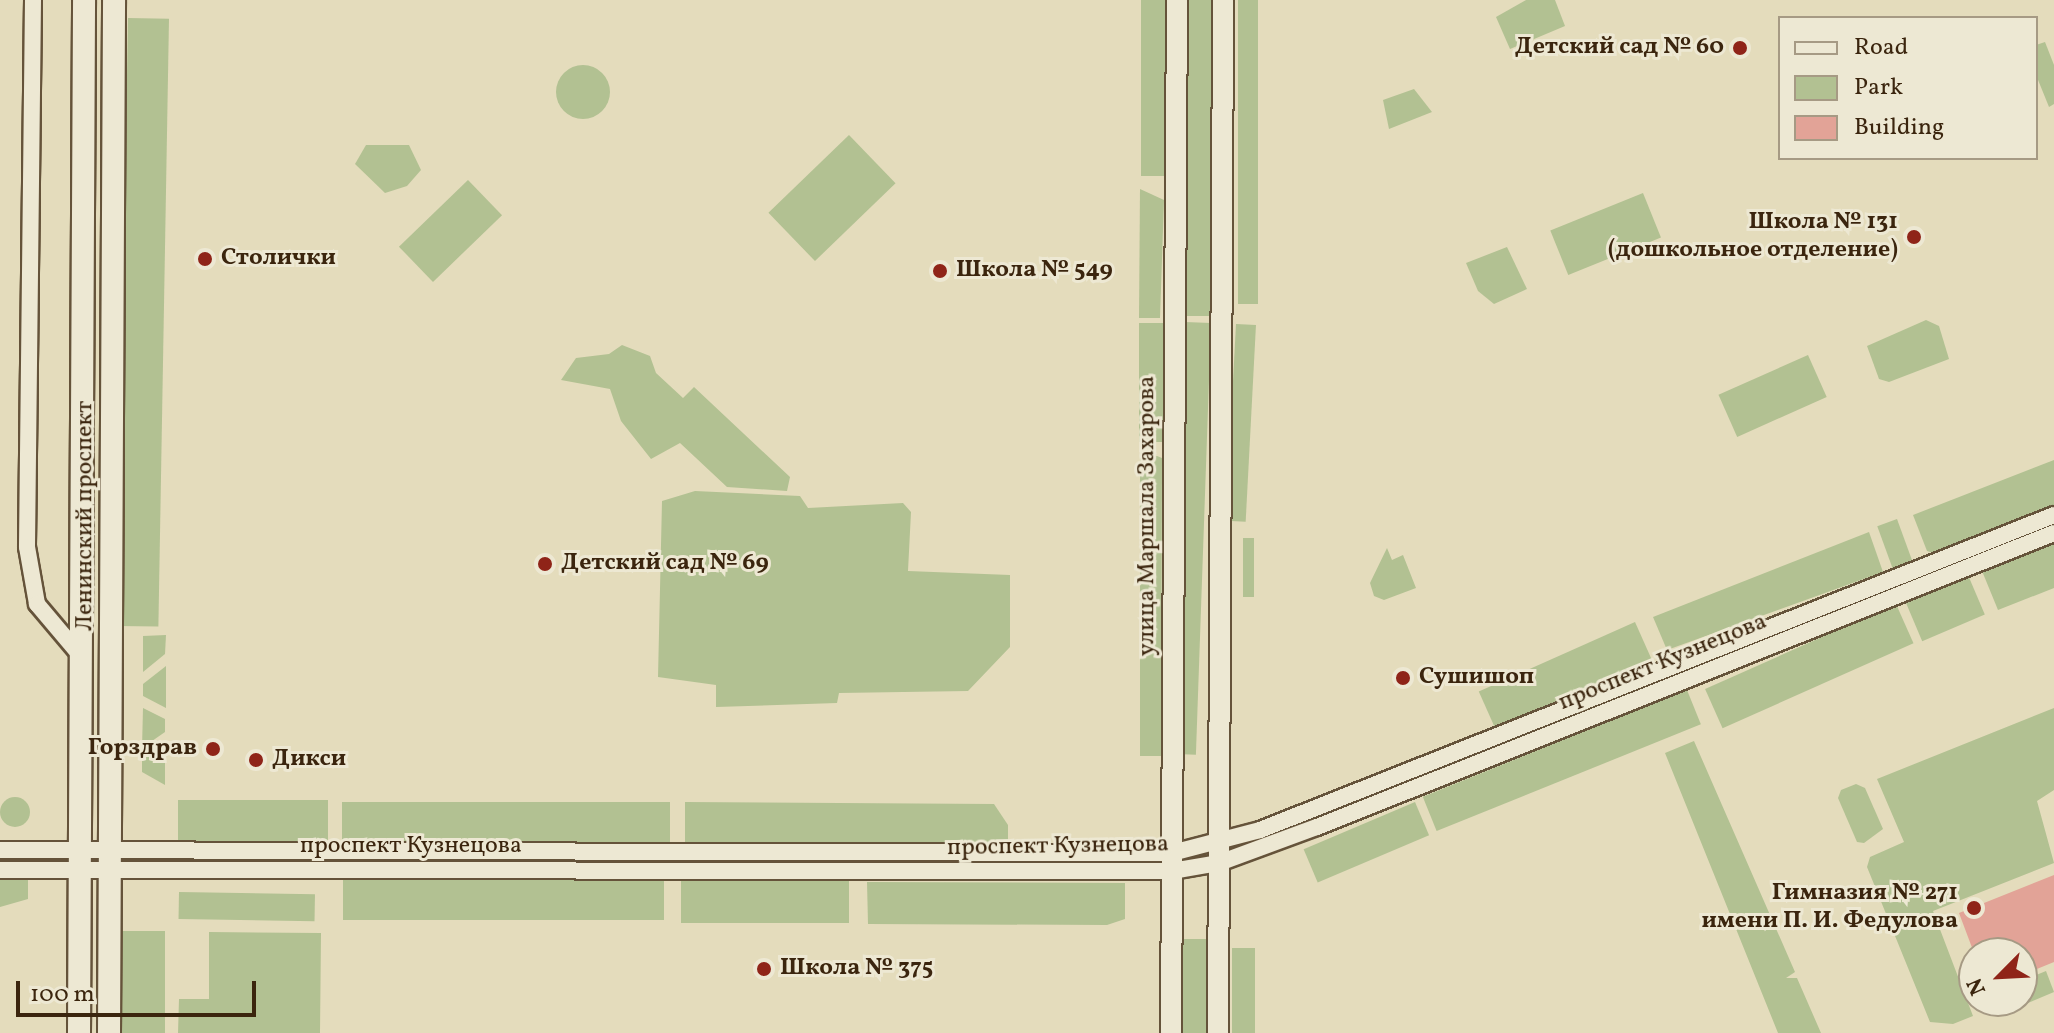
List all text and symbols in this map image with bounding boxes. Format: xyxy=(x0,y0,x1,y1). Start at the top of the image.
legend xyxy=(1778,16,2038,160)
text: Road xyxy=(1854,31,1908,65)
place label: Детский сад № 60 xyxy=(1515,34,1724,62)
marker: Детский сад № 60 xyxy=(1731,39,1749,57)
text: Park xyxy=(1854,71,1903,105)
text: Building xyxy=(1854,111,1944,145)
place label: Школа № 131 (дошкольное отделение) xyxy=(1608,209,1898,265)
marker: Школа № 131 (дошкольное отделение) xyxy=(1905,228,1923,246)
place label: Столички xyxy=(221,245,336,273)
marker: Столички xyxy=(196,250,214,268)
place label: Школа № 549 xyxy=(956,257,1113,285)
marker: Школа № 549 xyxy=(931,262,949,280)
street label: улица Маршала Захарова xyxy=(1134,376,1162,656)
street label: Ленинский проспект xyxy=(72,401,100,631)
place label: Детский сад № 69 xyxy=(561,550,769,578)
marker: Детский сад № 69 xyxy=(536,555,554,573)
street label: проспект Кузнецова xyxy=(1555,608,1771,718)
place label: Сушишоп xyxy=(1419,664,1534,692)
marker: Сушишоп xyxy=(1394,669,1412,687)
place label: Горздрав xyxy=(88,735,197,763)
marker: Горздрав xyxy=(204,740,222,758)
place label: Дикси xyxy=(272,746,346,774)
marker: Дикси xyxy=(247,751,265,769)
street label: проспект Кузнецова xyxy=(947,831,1169,863)
street label: проспект Кузнецова xyxy=(300,833,522,861)
place label: Гимназия № 271 имени П. И. Федулова xyxy=(1701,880,1958,936)
marker: Гимназия № 271 имени П. И. Федулова xyxy=(1965,899,1983,917)
north arrow xyxy=(1958,937,2038,1017)
place label: Школа № 375 xyxy=(780,955,933,983)
marker: Школа № 375 xyxy=(755,960,773,978)
scale bar xyxy=(20,965,260,1015)
text: N xyxy=(1960,973,1995,1000)
text: 100 m xyxy=(30,978,95,1012)

